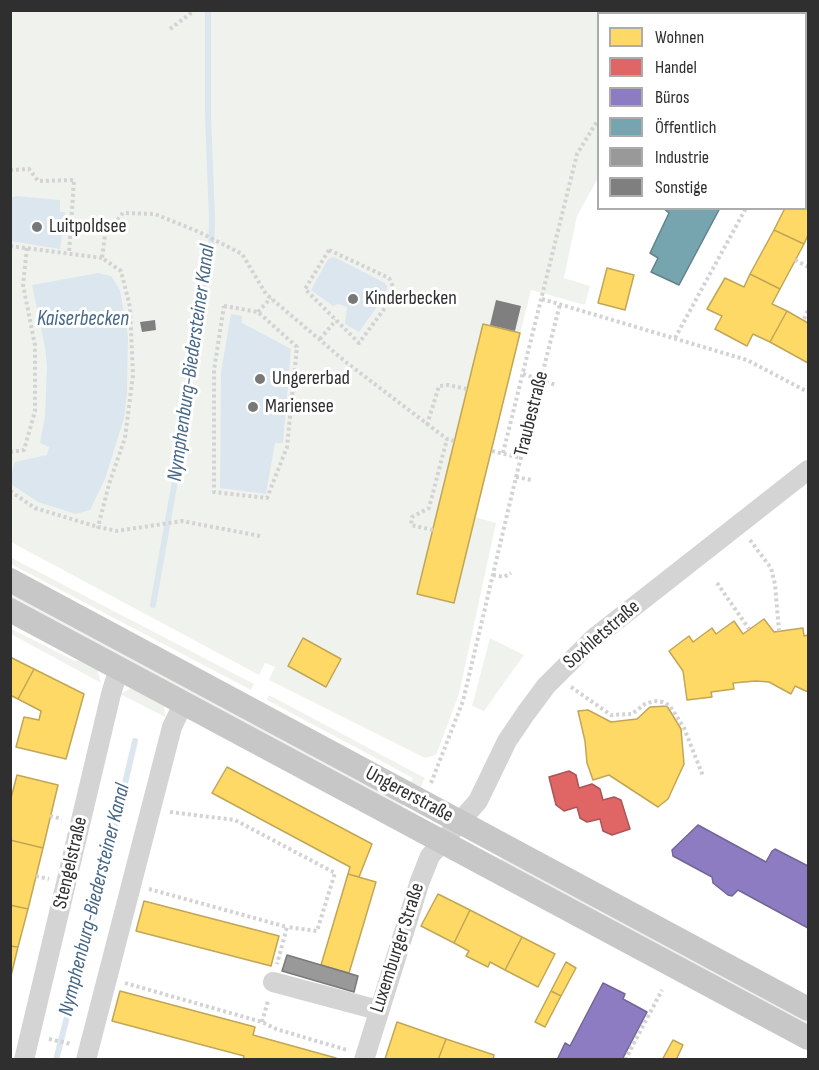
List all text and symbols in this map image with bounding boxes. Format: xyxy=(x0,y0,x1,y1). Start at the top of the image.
legend xyxy=(597,12,807,210)
text: Wohnen xyxy=(655,27,704,48)
text: Handel xyxy=(655,57,697,78)
text: Büros xyxy=(655,87,689,108)
text: Öffentlich xyxy=(655,117,716,138)
text: Industrie xyxy=(655,147,709,168)
text: Sonstige xyxy=(655,177,708,198)
place label: Luitpoldsee xyxy=(49,215,126,239)
marker: Luitpoldsee xyxy=(30,220,44,234)
water label: Nymphenburg-Biedersteiner Kanal xyxy=(163,243,221,483)
place label: Kinderbecken xyxy=(365,287,457,311)
marker: Kinderbecken xyxy=(346,292,360,306)
water label: Kaiserbecken xyxy=(37,307,129,333)
place label: Ungererbad xyxy=(272,367,350,391)
street label: Traubestraße xyxy=(510,369,554,459)
marker: Ungererbad xyxy=(253,372,267,386)
place label: Mariensee xyxy=(265,395,334,419)
marker: Mariensee xyxy=(246,400,260,414)
street label: Soxhletstraße xyxy=(559,595,645,675)
street label: Ungererstraße xyxy=(361,762,457,828)
water label: Nymphenburg-Biedersteiner Kanal xyxy=(54,781,136,1019)
street label: Stengelstraße xyxy=(49,815,93,911)
street label: Luxemburger Straße xyxy=(366,880,430,1016)

